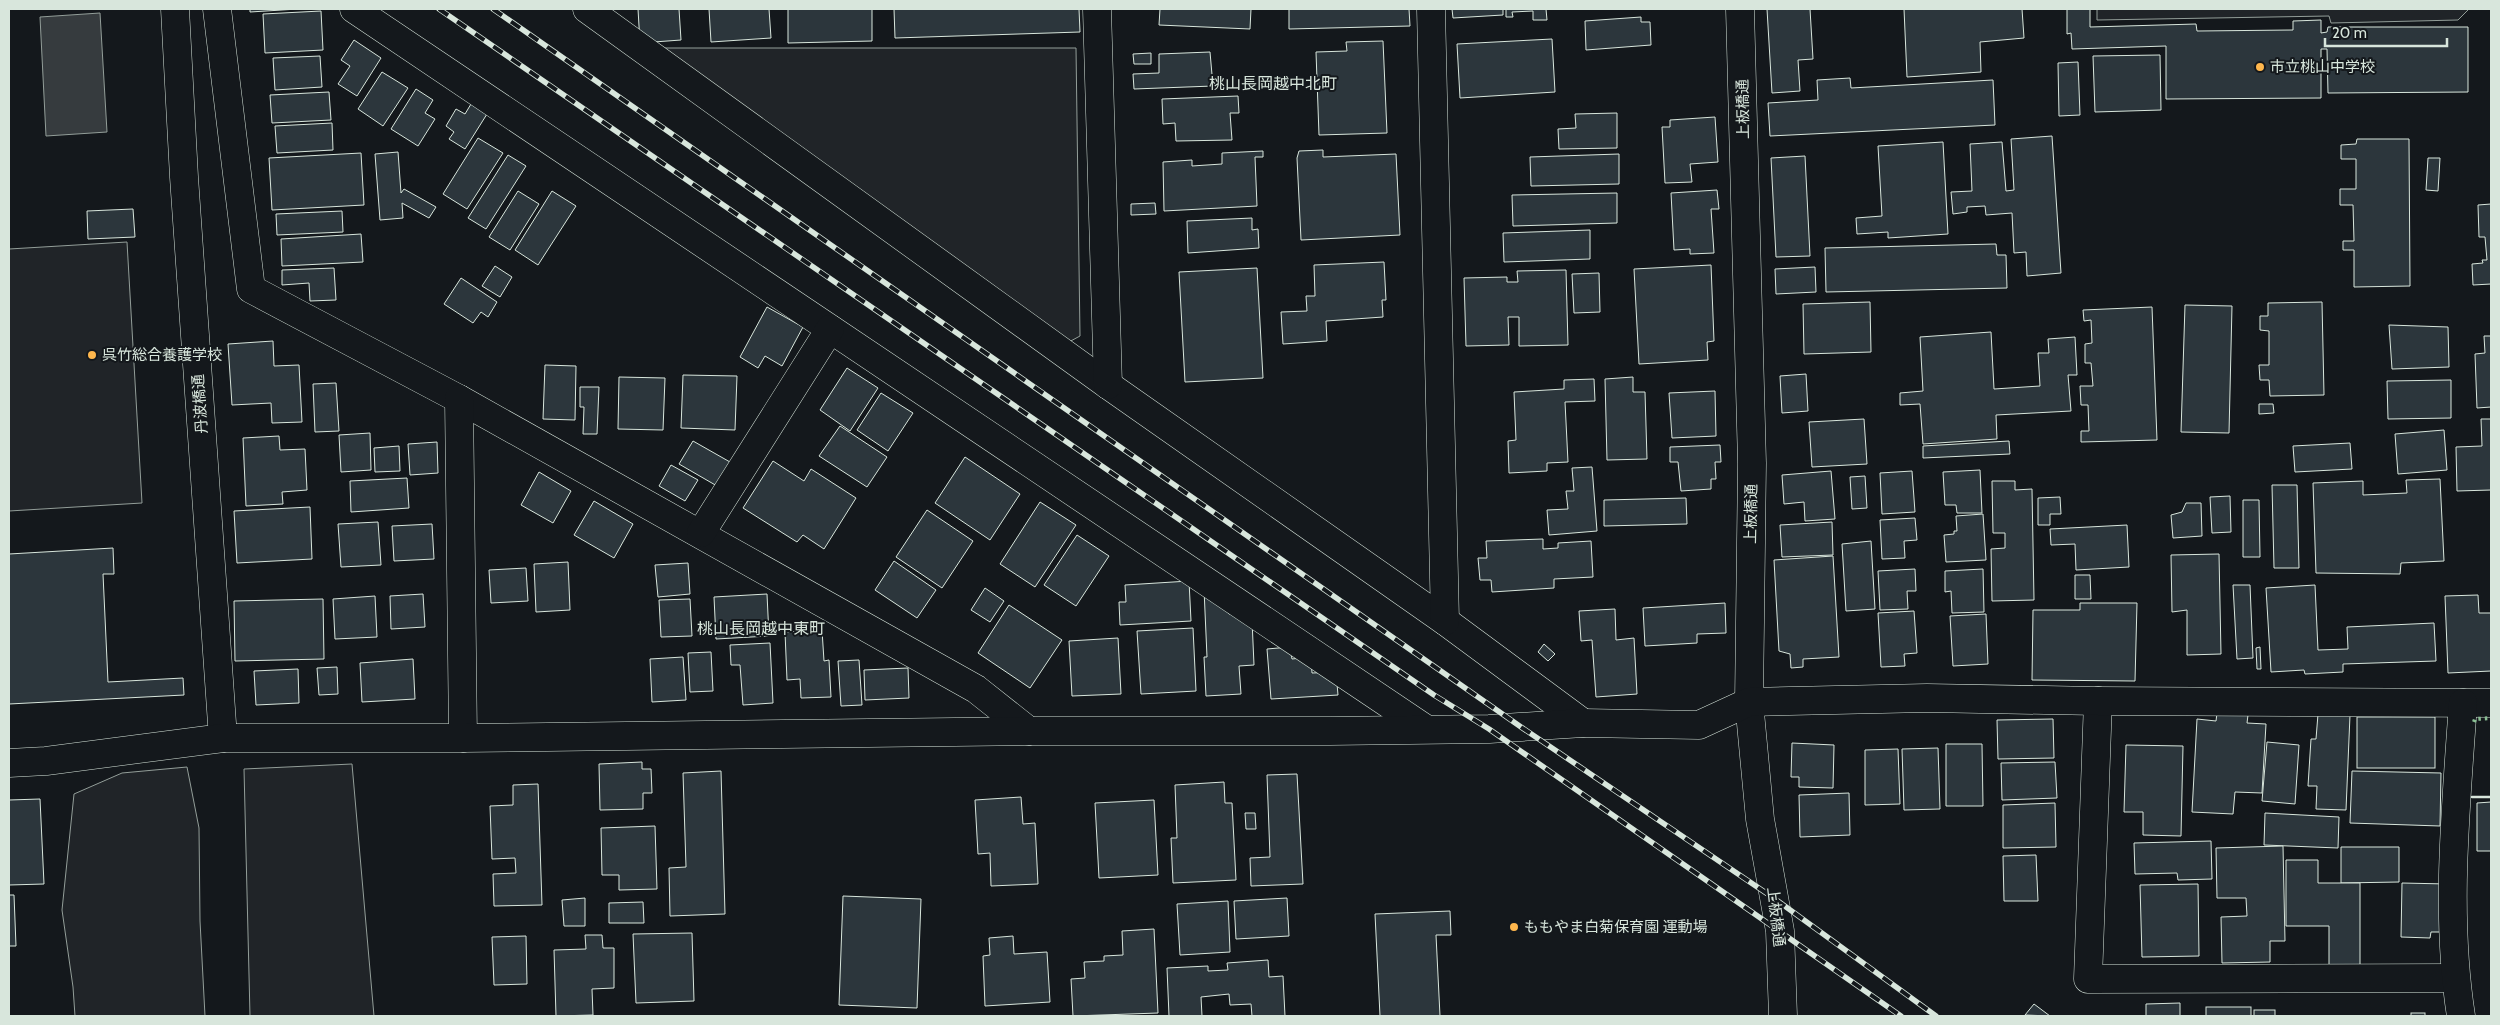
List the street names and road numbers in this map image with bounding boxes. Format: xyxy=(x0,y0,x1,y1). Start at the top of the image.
street label: 上板橋通 xyxy=(1733,79,1753,139)
street label: 丹波橋通 xyxy=(189,373,211,435)
street label: 上板橋通 xyxy=(1741,484,1761,544)
street label: 上板橋通 xyxy=(1763,886,1789,948)

